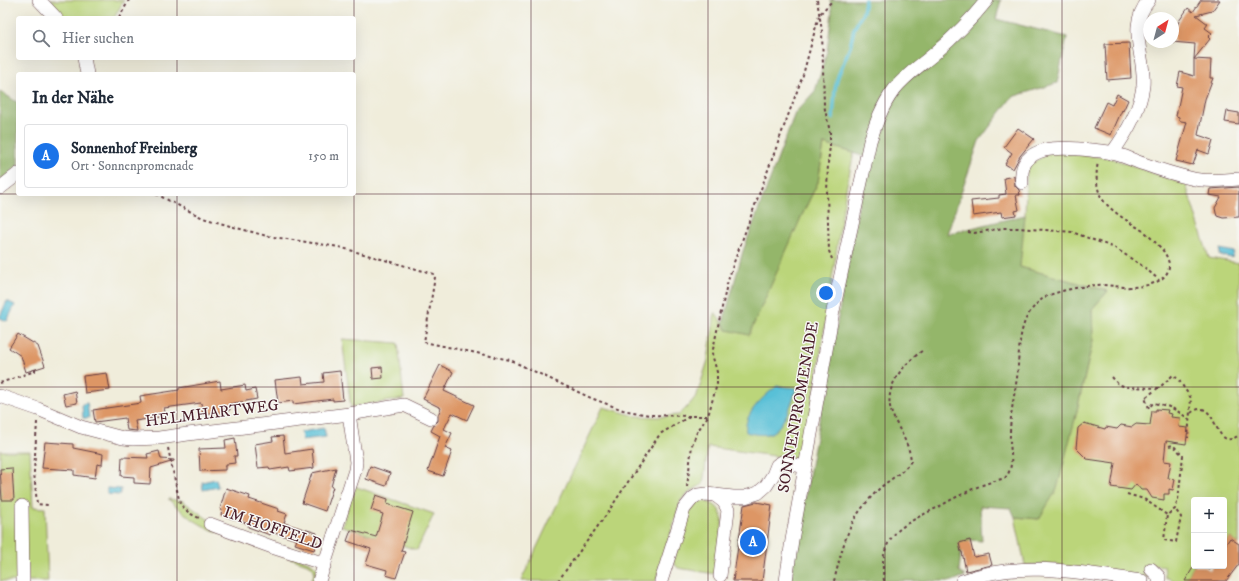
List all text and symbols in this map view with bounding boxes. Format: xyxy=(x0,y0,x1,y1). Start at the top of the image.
north arrow xyxy=(1143,12,1179,48)
search box xyxy=(16,16,356,60)
icon: search xyxy=(30,27,52,49)
text: Hier suchen xyxy=(62,29,134,48)
text: In der Nähe xyxy=(32,87,114,109)
text: Sonnenhof Freinberg xyxy=(71,139,197,158)
text: A xyxy=(42,148,50,164)
text: 150 m xyxy=(308,148,339,164)
text: Ort · Sonnenpromenade xyxy=(71,158,194,174)
your location xyxy=(816,283,836,303)
street label: SONNENPROMENADE xyxy=(773,320,823,494)
street label: HELMHARTWEG xyxy=(144,395,280,431)
map controls xyxy=(1191,497,1227,569)
button: + xyxy=(1191,497,1227,533)
street label: IM HOFFELD xyxy=(221,502,325,554)
pin: A xyxy=(740,527,766,557)
button: − xyxy=(1191,533,1227,569)

